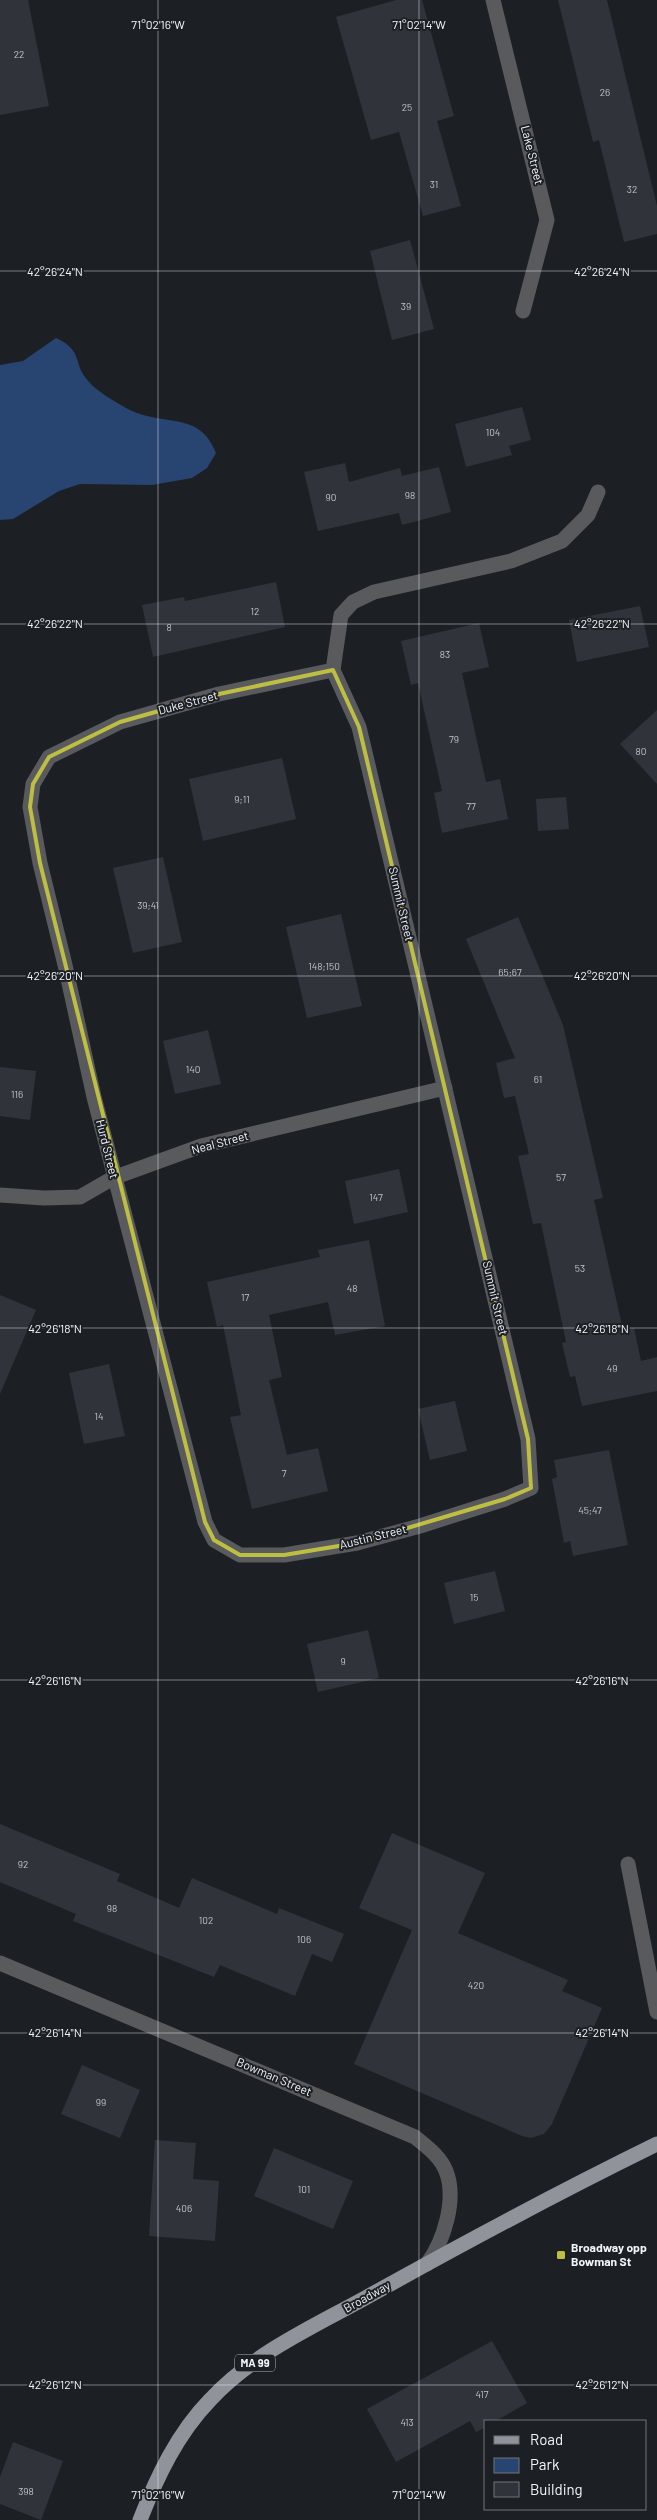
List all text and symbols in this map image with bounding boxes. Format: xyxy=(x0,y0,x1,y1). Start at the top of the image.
text: 71°02'16"W xyxy=(131,17,185,31)
text: 71°02'14"W xyxy=(392,17,446,31)
house number: 22 xyxy=(14,48,24,60)
house number: 26 xyxy=(600,86,610,98)
house number: 25 xyxy=(402,101,412,113)
street label: Lake Street xyxy=(519,124,547,186)
house number: 31 xyxy=(430,178,438,190)
house number: 32 xyxy=(627,183,637,195)
text: 42°26'24"N xyxy=(27,264,83,278)
text: 42°26'24"N xyxy=(574,264,630,278)
house number: 39 xyxy=(401,300,411,312)
house number: 104 xyxy=(486,426,500,438)
house number: 98 xyxy=(405,489,415,501)
house number: 90 xyxy=(326,491,336,503)
house number: 12 xyxy=(251,605,259,617)
text: 42°26'22"N xyxy=(27,616,83,630)
text: 42°26'22"N xyxy=(574,616,630,630)
house number: 8 xyxy=(166,621,172,633)
house number: 83 xyxy=(440,648,450,660)
street label: Duke Street xyxy=(156,687,219,717)
house number: 79 xyxy=(449,733,459,745)
house number: 80 xyxy=(636,745,646,757)
house number: 9;11 xyxy=(234,793,250,805)
house number: 77 xyxy=(466,800,476,812)
street label: Summit Street xyxy=(387,865,417,942)
house number: 39;41 xyxy=(137,899,159,911)
house number: 148;150 xyxy=(308,960,340,972)
house number: 65;67 xyxy=(498,966,522,978)
text: 42°26'20"N xyxy=(27,968,83,982)
text: 42°26'20"N xyxy=(574,968,630,982)
house number: 140 xyxy=(186,1063,200,1075)
house number: 61 xyxy=(534,1073,542,1085)
house number: 116 xyxy=(11,1088,23,1100)
street label: Hurd Street xyxy=(94,1118,122,1180)
street label: Neal Street xyxy=(190,1128,250,1156)
house number: 57 xyxy=(556,1171,566,1183)
house number: 147 xyxy=(369,1191,383,1203)
street label: Summit Street xyxy=(481,1259,511,1336)
house number: 53 xyxy=(575,1262,585,1274)
house number: 48 xyxy=(347,1282,357,1294)
house number: 17 xyxy=(241,1291,249,1303)
text: 42°26'18"N xyxy=(28,1321,82,1335)
text: 42°26'18"N xyxy=(575,1321,629,1335)
house number: 49 xyxy=(607,1362,617,1374)
house number: 14 xyxy=(94,1410,104,1422)
house number: 7 xyxy=(282,1467,287,1479)
house number: 45;47 xyxy=(578,1504,602,1516)
street label: Austin Street xyxy=(338,1521,408,1551)
house number: 15 xyxy=(470,1591,478,1603)
house number: 9 xyxy=(340,1655,346,1667)
text: 42°26'16"N xyxy=(28,1673,82,1687)
text: 42°26'16"N xyxy=(575,1673,629,1687)
house number: 92 xyxy=(18,1858,28,1870)
house number: 98 xyxy=(107,1902,117,1914)
house number: 102 xyxy=(199,1914,213,1926)
house number: 106 xyxy=(297,1933,311,1945)
house number: 420 xyxy=(468,1979,484,1991)
text: 42°26'14"N xyxy=(28,2025,82,2039)
text: 42°26'14"N xyxy=(575,2025,629,2039)
street label: Bowman Street xyxy=(235,2054,314,2098)
house number: 99 xyxy=(96,2096,106,2108)
house number: 101 xyxy=(298,2183,310,2195)
house number: 406 xyxy=(176,2202,192,2214)
place label: Broadway opp Bowman St xyxy=(571,2240,647,2268)
marker: Broadway opp Bowman St xyxy=(555,2249,567,2261)
street label: Broadway xyxy=(341,2277,393,2315)
road number: MA 99 xyxy=(235,2354,275,2372)
text: 42°26'12"N xyxy=(28,2377,82,2391)
text: 42°26'12"N xyxy=(575,2377,629,2391)
house number: 417 xyxy=(476,2388,489,2400)
house number: 413 xyxy=(400,2416,414,2428)
legend xyxy=(484,2420,647,2510)
text: Road xyxy=(530,2430,563,2448)
text: Park xyxy=(530,2455,560,2473)
text: Building xyxy=(530,2480,583,2498)
house number: 398 xyxy=(18,2485,34,2497)
text: 71°02'16"W xyxy=(131,2487,185,2501)
text: 71°02'14"W xyxy=(392,2487,446,2501)

